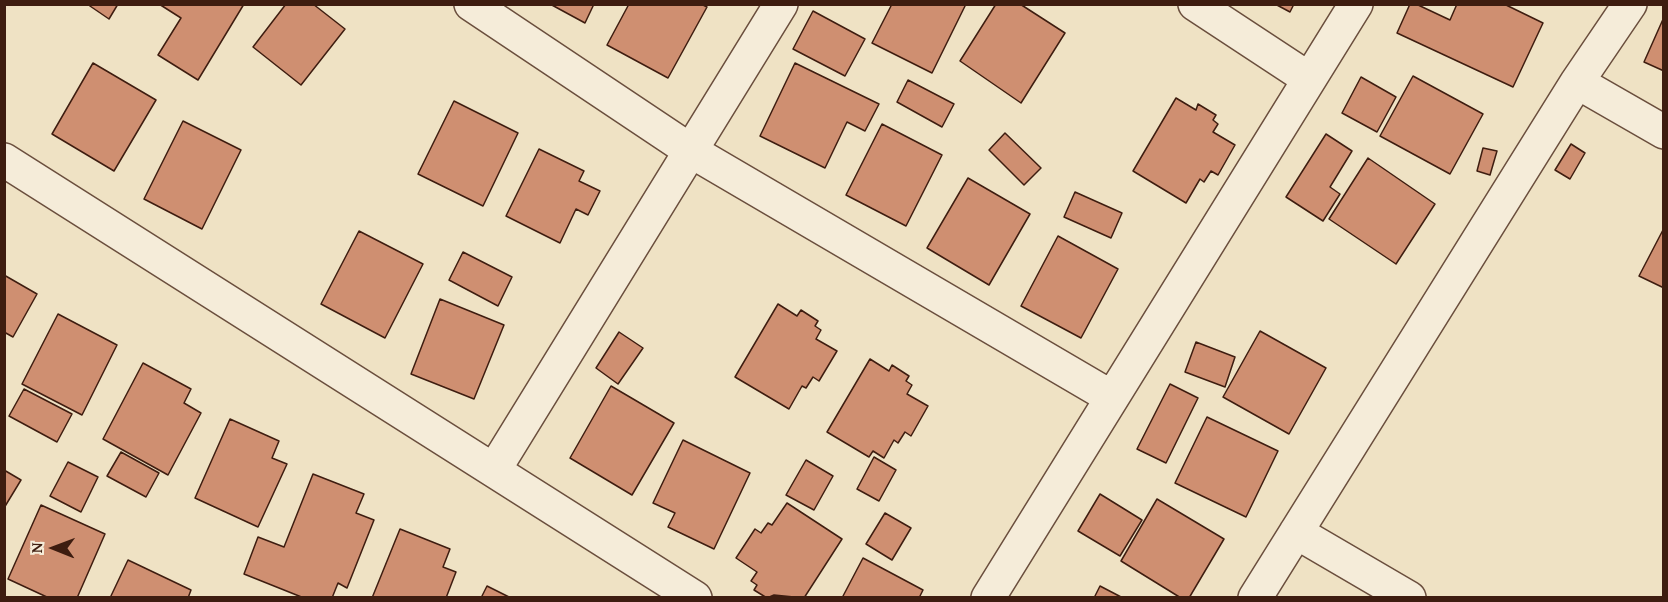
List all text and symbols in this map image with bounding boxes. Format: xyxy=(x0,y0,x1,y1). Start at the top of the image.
north arrow xyxy=(24,518,84,578)
text: N xyxy=(24,542,48,553)

